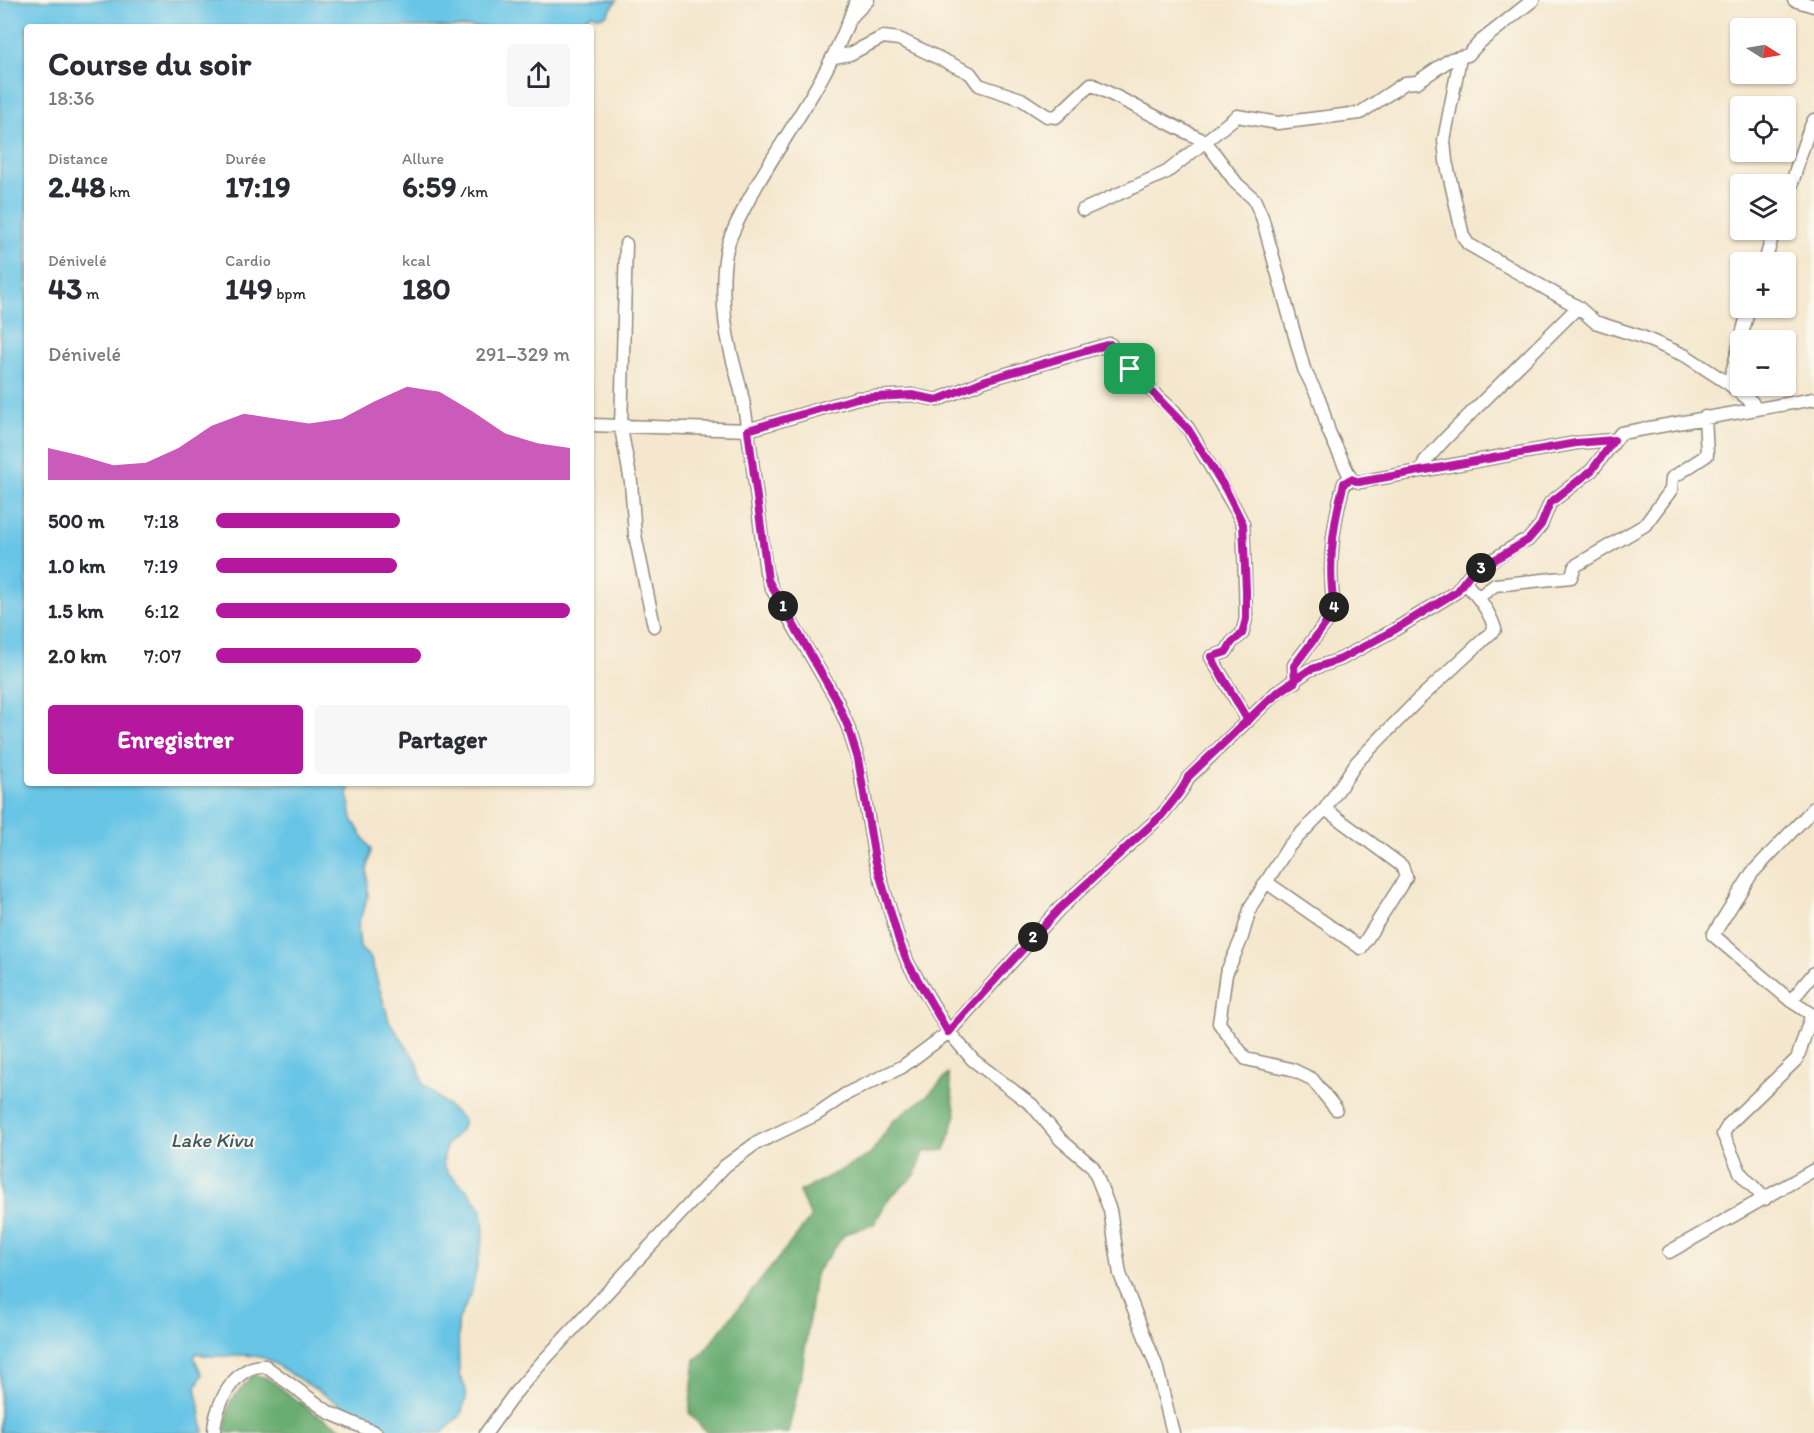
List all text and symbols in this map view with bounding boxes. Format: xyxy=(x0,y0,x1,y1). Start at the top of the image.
north arrow xyxy=(1730,18,1796,84)
map controls xyxy=(1730,18,1796,396)
text: Course du soir xyxy=(48,44,251,83)
button: share xyxy=(507,44,570,107)
text: 18:36 xyxy=(48,86,95,110)
button: locate xyxy=(1730,96,1796,162)
text: Distance xyxy=(48,149,108,168)
text: Durée xyxy=(225,149,266,168)
text: Allure xyxy=(402,149,444,168)
text: 2.48 xyxy=(48,168,106,205)
text: 17:19 xyxy=(225,168,291,205)
text: 6:59 xyxy=(402,168,457,205)
button: layers xyxy=(1730,174,1796,240)
text: km xyxy=(106,182,130,201)
text: /km xyxy=(457,182,488,201)
text: Dénivelé xyxy=(48,251,107,270)
text: Cardio xyxy=(225,251,271,270)
text: kcal xyxy=(402,251,430,270)
button: + xyxy=(1730,252,1796,318)
text: 43 xyxy=(48,270,82,307)
text: 149 xyxy=(225,270,273,307)
text: 180 xyxy=(402,270,451,307)
text: m xyxy=(82,284,99,303)
text: bpm xyxy=(273,284,306,303)
button: − xyxy=(1730,330,1796,396)
text: Dénivelé xyxy=(48,342,121,366)
text: 291–329 m xyxy=(475,342,570,366)
pin xyxy=(1104,343,1155,394)
icon: arrive xyxy=(1113,352,1146,385)
text: 500 m xyxy=(48,509,104,533)
text: 7:18 xyxy=(144,509,179,533)
pin: 3 xyxy=(1466,553,1496,583)
text: 1.0 km xyxy=(48,554,105,578)
text: 7:19 xyxy=(144,554,179,578)
text: 3 xyxy=(1477,558,1485,577)
pin: 1 xyxy=(768,591,798,621)
pin: 4 xyxy=(1319,592,1349,622)
text: 1 xyxy=(779,596,787,615)
text: 4 xyxy=(1329,597,1339,616)
text: 1.5 km xyxy=(48,599,104,623)
text: 6:12 xyxy=(144,599,179,623)
text: 2.0 km xyxy=(48,644,107,668)
text: 7:07 xyxy=(144,644,181,668)
button: Enregistrer xyxy=(48,705,303,774)
button: Partager xyxy=(315,705,570,774)
pin: 2 xyxy=(1018,922,1048,952)
text: 2 xyxy=(1029,927,1037,946)
water label: Lake Kivu xyxy=(171,1128,254,1152)

